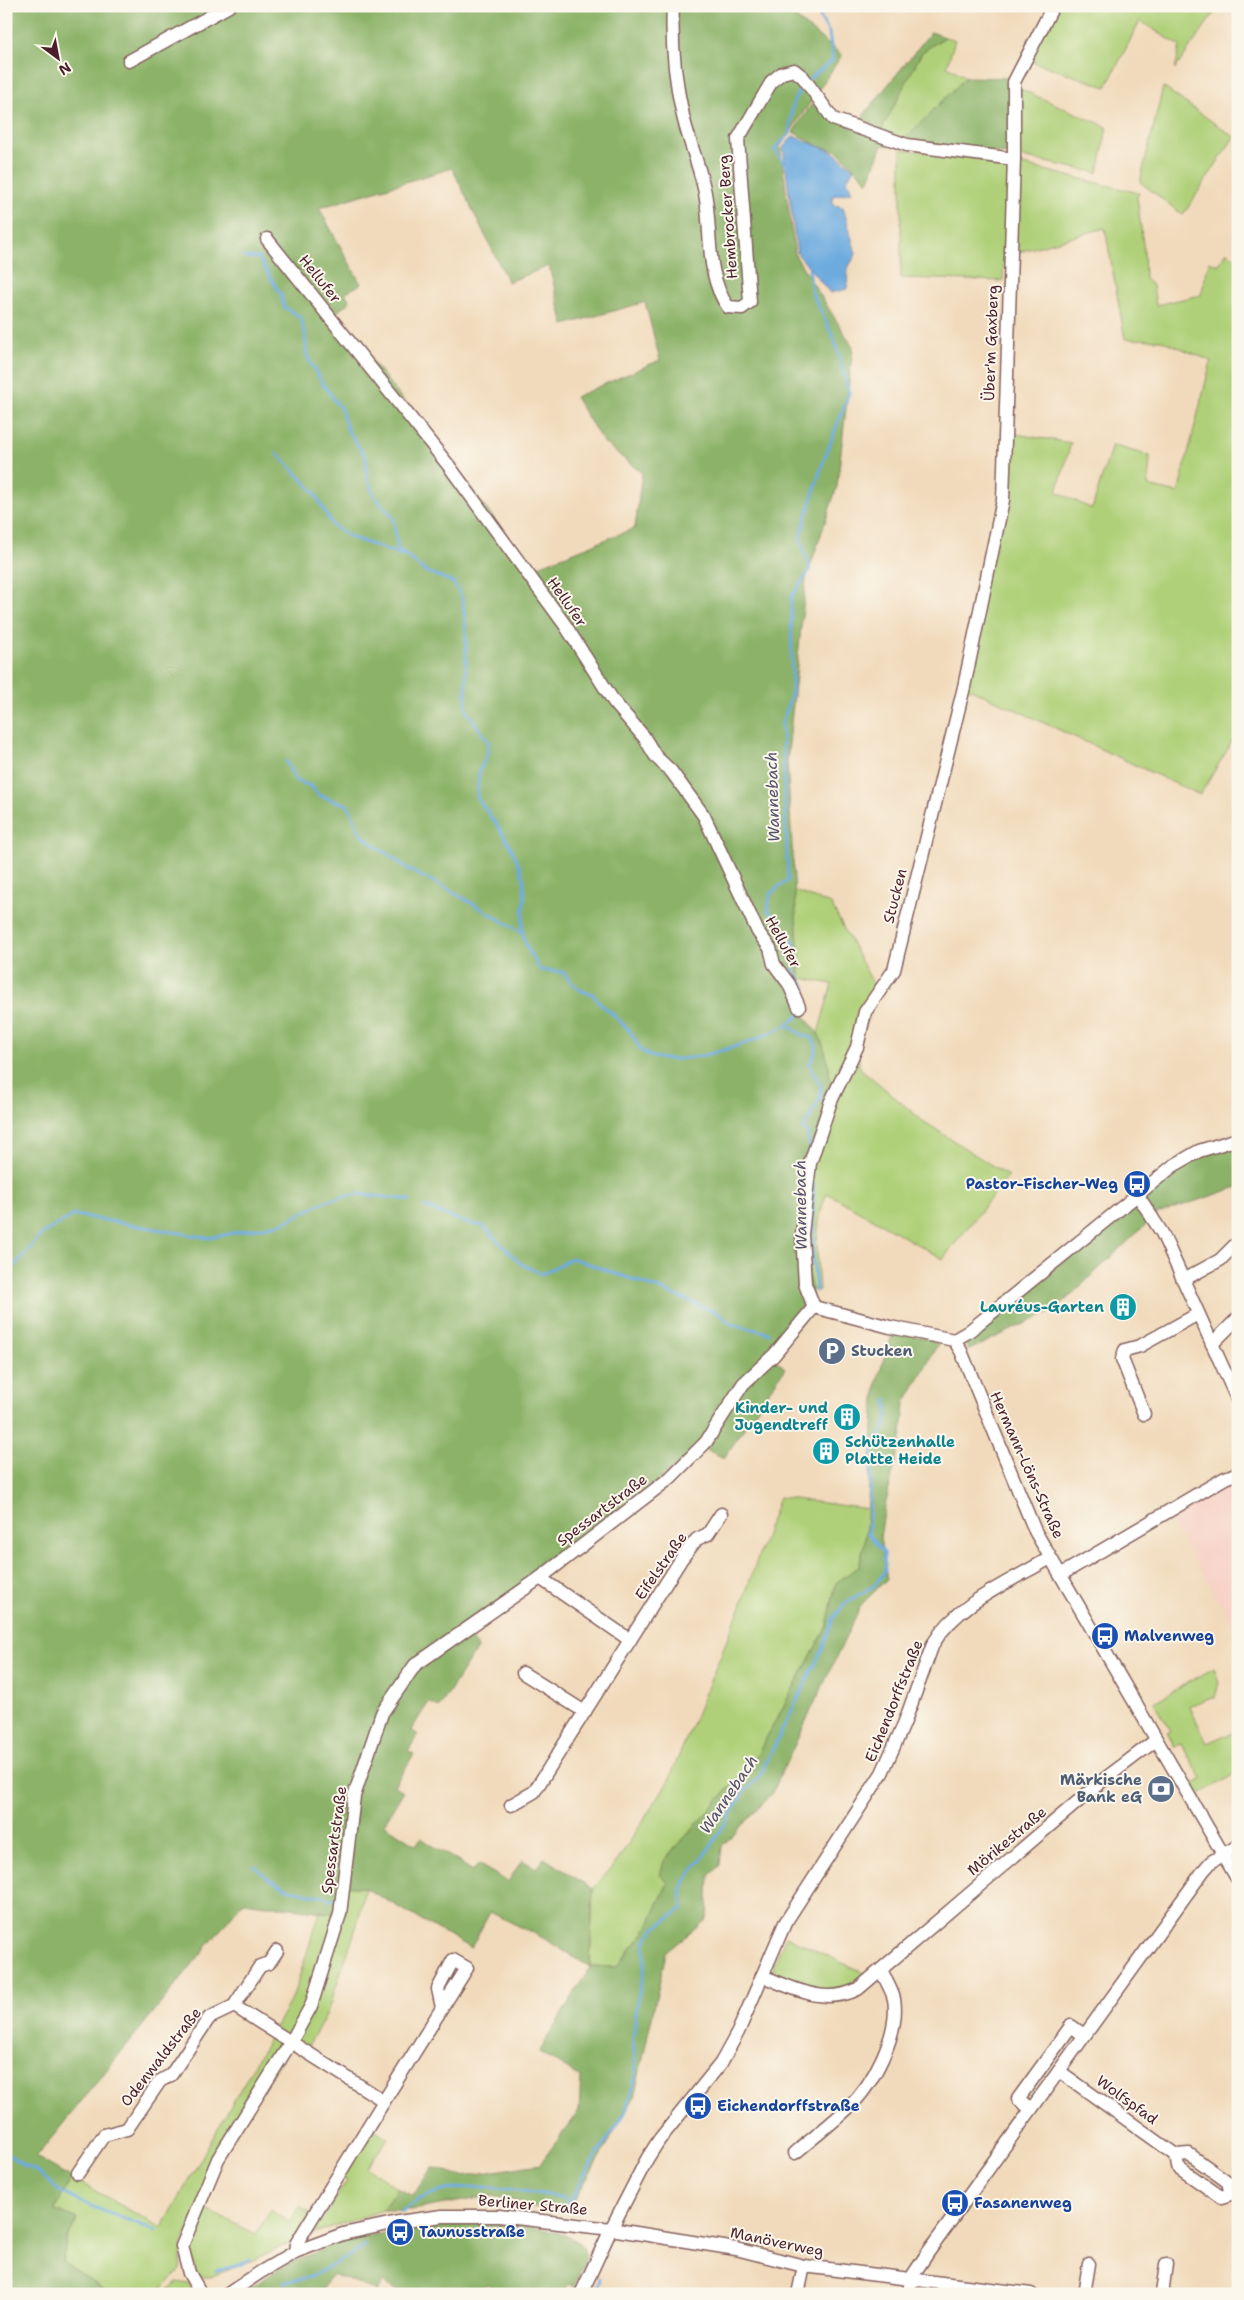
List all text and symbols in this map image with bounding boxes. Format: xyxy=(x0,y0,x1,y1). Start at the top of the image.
north arrow xyxy=(32,32,82,82)
text: N xyxy=(55,58,74,80)
street label: Hembrocker Berg xyxy=(714,154,742,280)
street label: Hellufer xyxy=(294,251,346,307)
street label: Über'm Gaxberg xyxy=(979,285,1003,401)
street label: Hellufer xyxy=(543,573,591,631)
water label: Wannebach xyxy=(760,751,785,843)
street label: Stucken xyxy=(879,866,911,926)
street label: Hellufer xyxy=(761,912,805,972)
water label: Wannebach xyxy=(789,1160,812,1250)
bus stop icon: Pastor-Fischer-Weg xyxy=(1122,1169,1152,1199)
place label: Pastor-Fischer-Weg xyxy=(966,1174,1118,1194)
building icon: Lauréus-Garten xyxy=(1108,1292,1138,1322)
place label: Lauréus-Garten xyxy=(980,1297,1104,1317)
parking icon: Stucken xyxy=(817,1336,847,1366)
place label: Stucken xyxy=(851,1341,912,1361)
street label: Hermann-Löns-Straße xyxy=(985,1388,1069,1542)
place label: Kinder- und Jugendtreff xyxy=(735,1398,829,1435)
building icon: Kinder- und Jugendtreff xyxy=(832,1402,862,1432)
place label: Schützenhalle Platte Heide xyxy=(845,1432,955,1469)
building icon: Schützenhalle Platte Heide xyxy=(811,1436,841,1466)
street label: Spessartstraße xyxy=(553,1469,651,1551)
street label: Eifelstraße xyxy=(630,1528,692,1604)
bus stop icon: Malvenweg xyxy=(1090,1621,1120,1651)
place label: Malvenweg xyxy=(1124,1626,1214,1646)
street label: Eichendorffstraße xyxy=(860,1637,928,1765)
water label: Wannebach xyxy=(694,1751,762,1838)
place label: Märkische Bank eG xyxy=(1060,1770,1142,1807)
bank icon: Märkische Bank eG xyxy=(1146,1774,1176,1804)
street label: Spessartstraße xyxy=(317,1785,351,1895)
street label: Mörikestraße xyxy=(963,1802,1051,1880)
street label: Odenwaldstraße xyxy=(116,2003,206,2111)
street label: Wolfspfad xyxy=(1092,2071,1162,2129)
bus stop icon: Eichendorffstraße xyxy=(683,2091,713,2121)
place label: Eichendorffstraße xyxy=(717,2096,860,2116)
bus stop icon: Fasanenweg xyxy=(940,2188,970,2218)
street label: Berliner Straße xyxy=(477,2190,589,2220)
place label: Fasanenweg xyxy=(974,2193,1072,2213)
bus stop icon: Taunusstraße xyxy=(385,2217,415,2247)
place label: Taunusstraße xyxy=(419,2222,525,2242)
street label: Manöverweg xyxy=(728,2222,826,2262)

